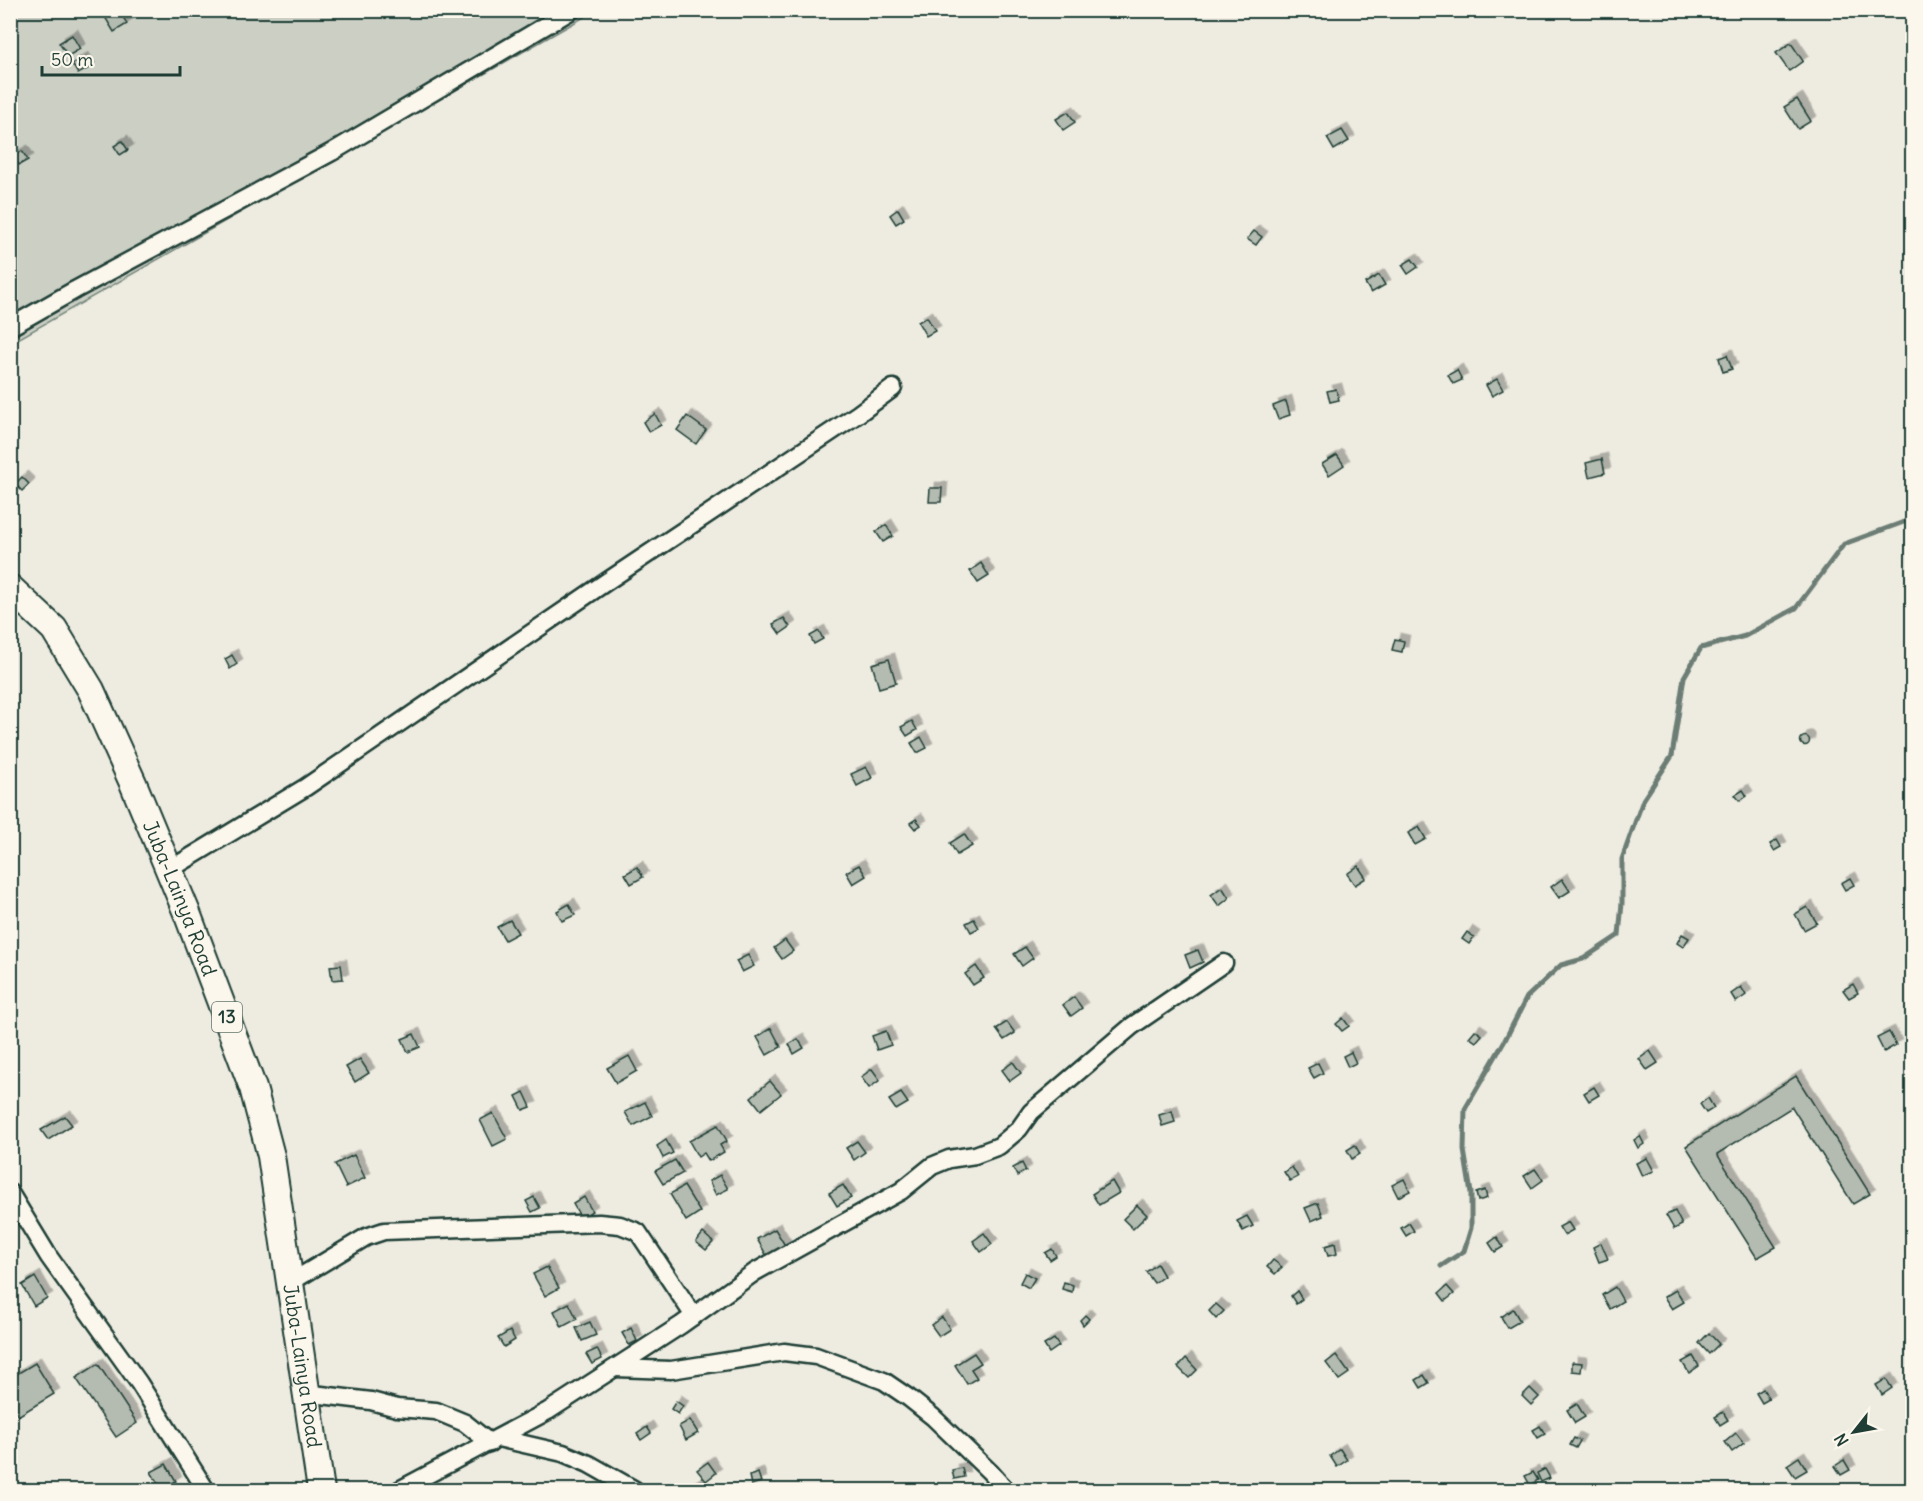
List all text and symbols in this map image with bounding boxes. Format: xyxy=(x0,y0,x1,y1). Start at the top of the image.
scale bar xyxy=(42,39,180,77)
text: 50 m xyxy=(51,48,93,71)
street label: Juba-Lainya Road xyxy=(138,817,223,979)
road number: 13 xyxy=(212,1002,242,1032)
street label: Juba-Lainya Road xyxy=(278,1282,328,1450)
north arrow xyxy=(1824,1402,1884,1462)
text: N xyxy=(1830,1430,1853,1450)

